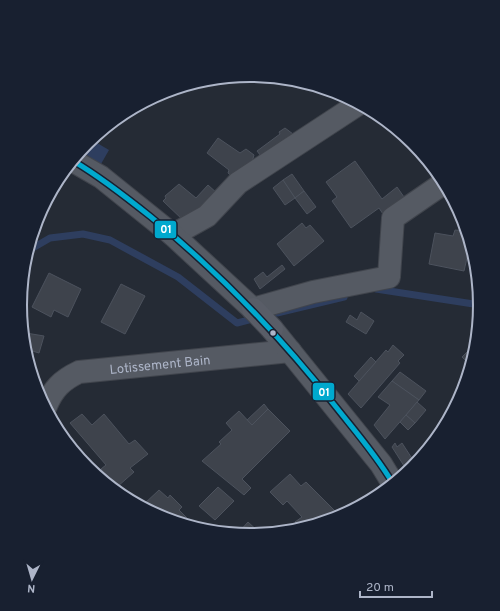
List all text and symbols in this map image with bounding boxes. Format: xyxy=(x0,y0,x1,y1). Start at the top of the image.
line badge: 01 xyxy=(154,220,177,239)
text: 01 xyxy=(160,223,172,237)
unlabelled marker xyxy=(268,328,278,338)
street label: Lotissement Bain xyxy=(109,353,211,379)
line badge: 01 xyxy=(312,382,335,401)
text: 01 xyxy=(318,386,330,400)
north arrow xyxy=(12,559,52,599)
scale bar xyxy=(360,573,432,599)
text: 20 m xyxy=(366,580,394,596)
text: N xyxy=(27,581,36,595)

